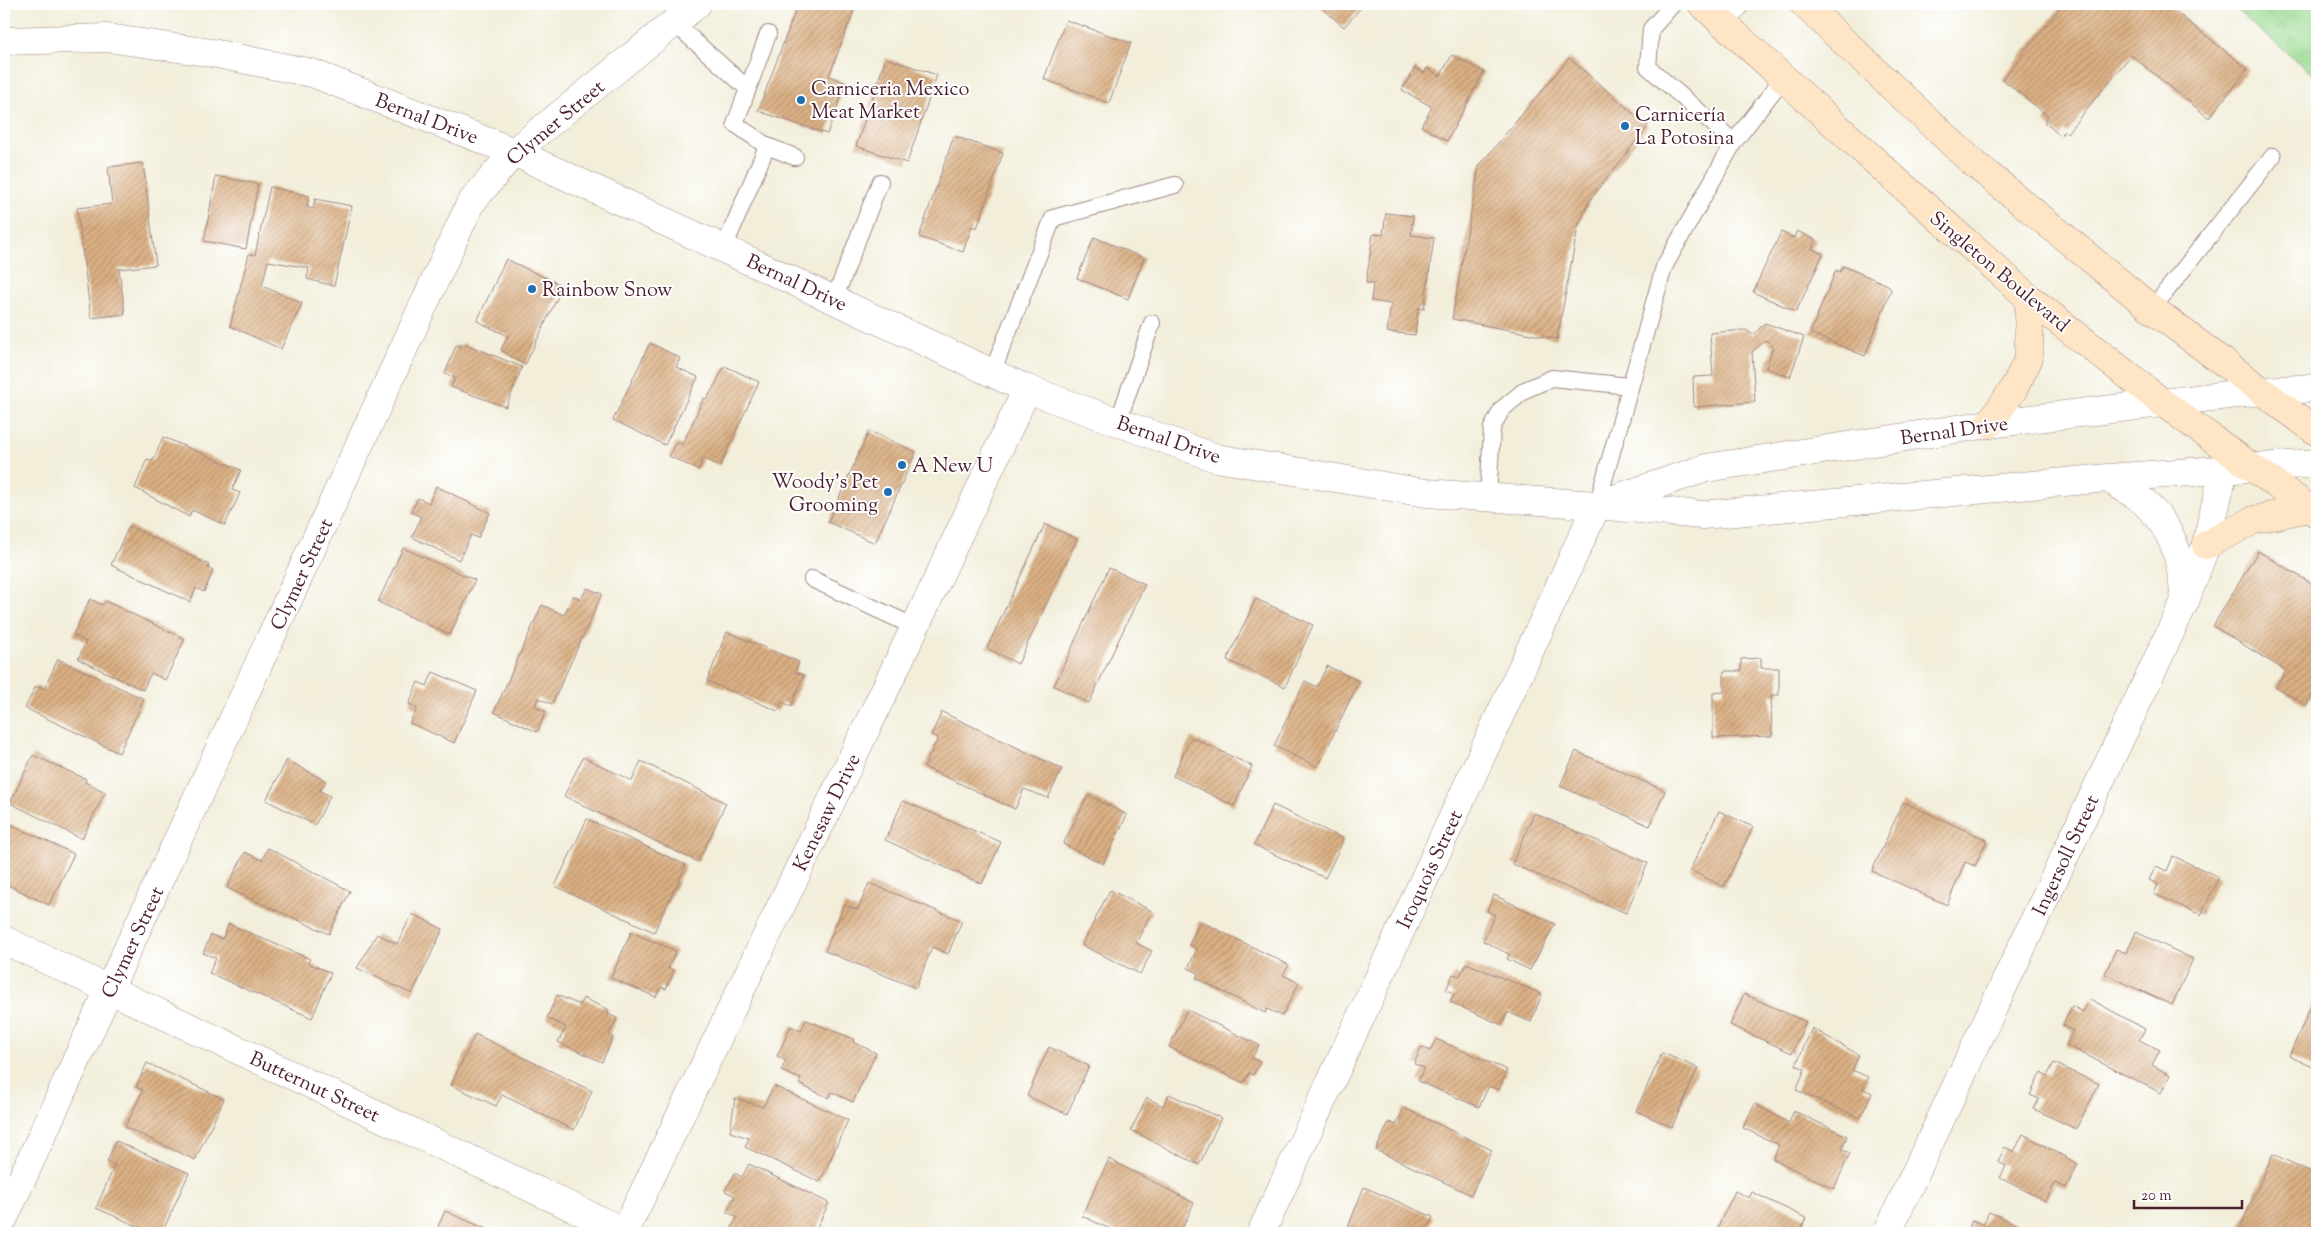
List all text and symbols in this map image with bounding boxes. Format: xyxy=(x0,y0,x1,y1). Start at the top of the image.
street label: Clymer Street xyxy=(501,74,612,174)
place label: Carniceria Mexico Meat Market xyxy=(811,76,969,128)
street label: Bernal Drive xyxy=(370,87,482,153)
marker: Carniceria Mexico Meat Market xyxy=(795,94,807,106)
place label: Carnicería La Potosina xyxy=(1635,102,1734,154)
marker: Carnicería La Potosina xyxy=(1619,120,1631,132)
street label: Singleton Boulevard xyxy=(1922,206,2075,340)
street label: Bernal Drive xyxy=(741,248,851,320)
place label: Rainbow Snow xyxy=(542,277,672,306)
marker: Rainbow Snow xyxy=(526,283,538,295)
street label: Bernal Drive xyxy=(1112,410,1224,473)
street label: Bernal Drive xyxy=(1899,411,2010,454)
place label: A New U xyxy=(912,453,993,482)
marker: A New U xyxy=(896,459,908,471)
place label: Woody's Pet Grooming xyxy=(772,469,878,521)
marker: Woody's Pet Grooming xyxy=(882,486,894,498)
street label: Clymer Street xyxy=(265,514,342,636)
street label: Kenesaw Drive xyxy=(787,749,869,877)
street label: Ingersoll Street xyxy=(2027,791,2108,921)
street label: Iroquois Street xyxy=(1391,806,1471,934)
street label: Clymer Street xyxy=(96,882,173,1004)
street label: Butternut Street xyxy=(244,1045,384,1131)
scale bar xyxy=(2134,1177,2241,1209)
text: 20 m xyxy=(2141,1186,2172,1207)

